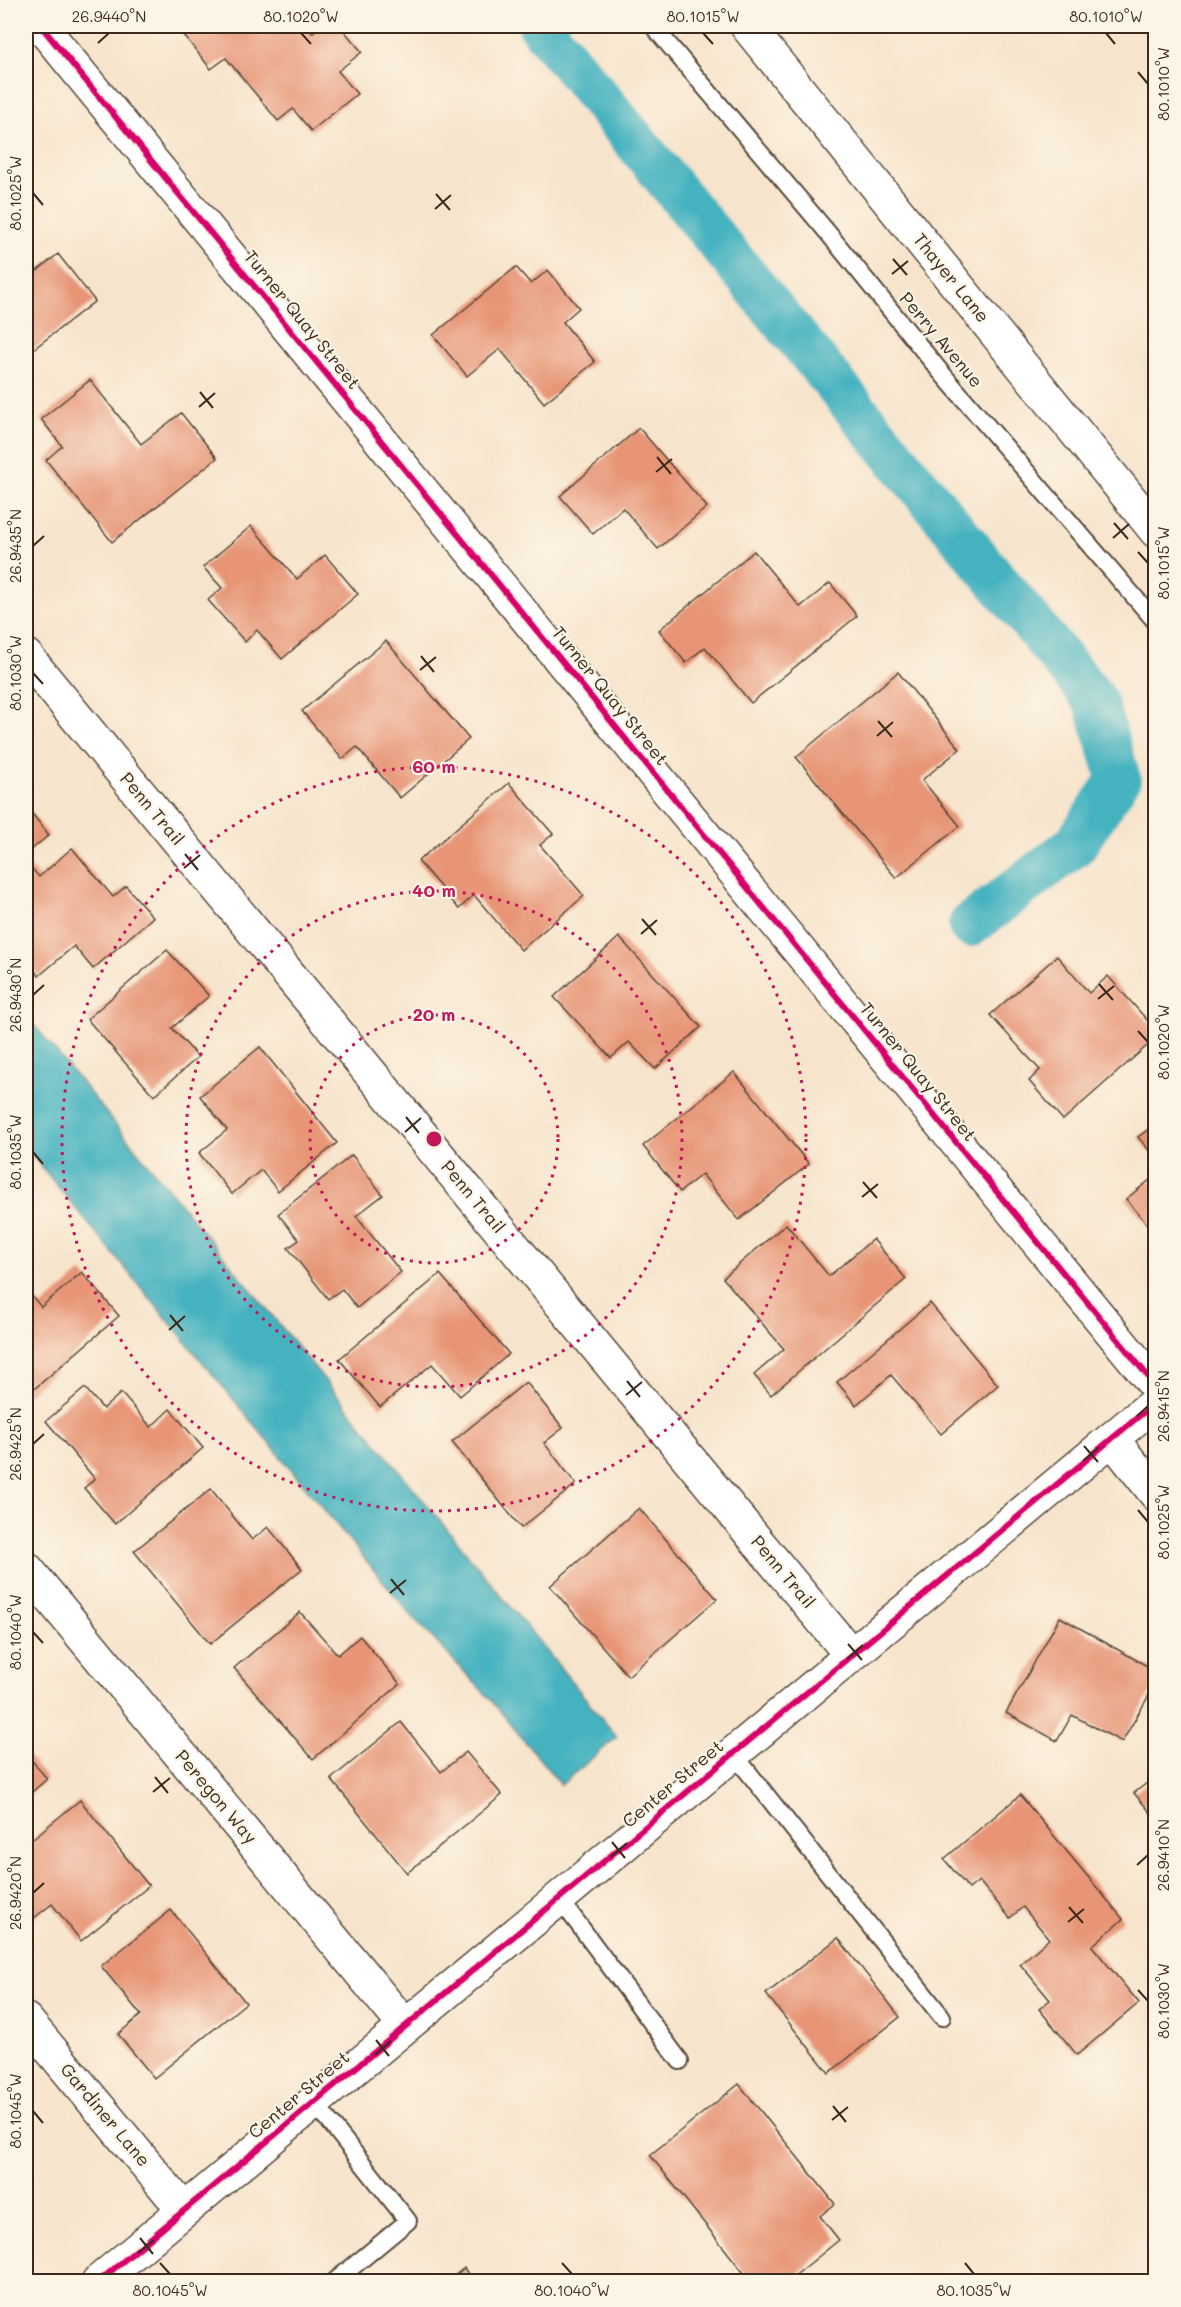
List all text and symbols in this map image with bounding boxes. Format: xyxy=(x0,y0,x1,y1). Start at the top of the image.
text: 26.9440°N xyxy=(72,6,146,26)
text: 80.1020°W xyxy=(263,6,339,26)
text: 80.1015°W xyxy=(666,6,740,26)
text: 80.1010°W xyxy=(1069,6,1143,26)
text: 80.1010°W xyxy=(1153,47,1173,121)
text: 80.1025°W xyxy=(5,156,25,230)
street label: Thayer Lane xyxy=(908,228,995,327)
street label: Turner Quay Street xyxy=(239,245,366,394)
street label: Perry Avenue xyxy=(895,287,989,392)
text: 26.9435°N xyxy=(5,509,25,583)
text: 80.1015°W xyxy=(1153,526,1173,600)
street label: Turner Quay Street xyxy=(547,621,674,770)
text: 80.1030°W xyxy=(5,635,25,711)
text: 60 m xyxy=(412,754,456,778)
street label: Penn Trail xyxy=(115,767,190,850)
text: 40 m xyxy=(412,878,456,902)
text: 26.9430°N xyxy=(5,958,25,1032)
street label: Turner Quay Street xyxy=(855,997,982,1146)
text: 20 m xyxy=(413,1002,455,1026)
text: 80.1020°W xyxy=(1153,1004,1173,1080)
text: 80.1035°W xyxy=(5,1114,25,1190)
centre of rings xyxy=(424,1129,444,1149)
street label: Penn Trail xyxy=(436,1155,511,1238)
text: 26.9415°N xyxy=(1153,1370,1173,1442)
text: 26.9425°N xyxy=(5,1407,25,1481)
text: 80.1025°W xyxy=(1153,1485,1173,1559)
street label: Penn Trail xyxy=(746,1530,821,1613)
text: 80.1040°W xyxy=(5,1594,25,1670)
street label: Center Street xyxy=(617,1734,728,1833)
street label: Peregon Way xyxy=(170,1744,263,1848)
text: 26.9410°N xyxy=(1153,1819,1173,1891)
text: 26.9420°N xyxy=(5,1856,25,1930)
text: 80.1030°W xyxy=(1153,1963,1173,2039)
street label: Center Street xyxy=(243,2045,354,2144)
street label: Gardiner Lane xyxy=(55,2058,156,2171)
text: 80.1045°W xyxy=(5,2073,25,2149)
text: 80.1045°W xyxy=(132,2280,208,2300)
text: 80.1040°W xyxy=(534,2280,610,2300)
text: 80.1035°W xyxy=(936,2280,1012,2300)

